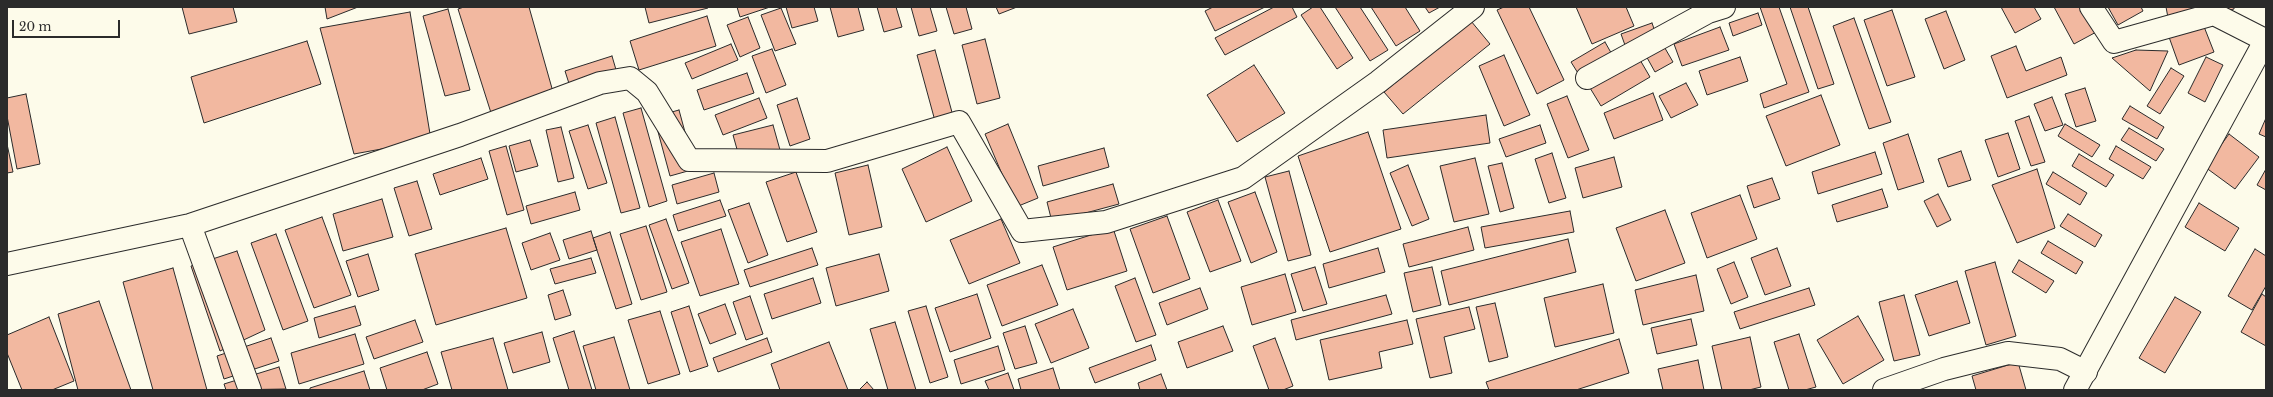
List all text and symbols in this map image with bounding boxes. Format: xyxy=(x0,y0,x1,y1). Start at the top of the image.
scale bar xyxy=(14,12,122,38)
text: 20 m xyxy=(19,19,51,34)

